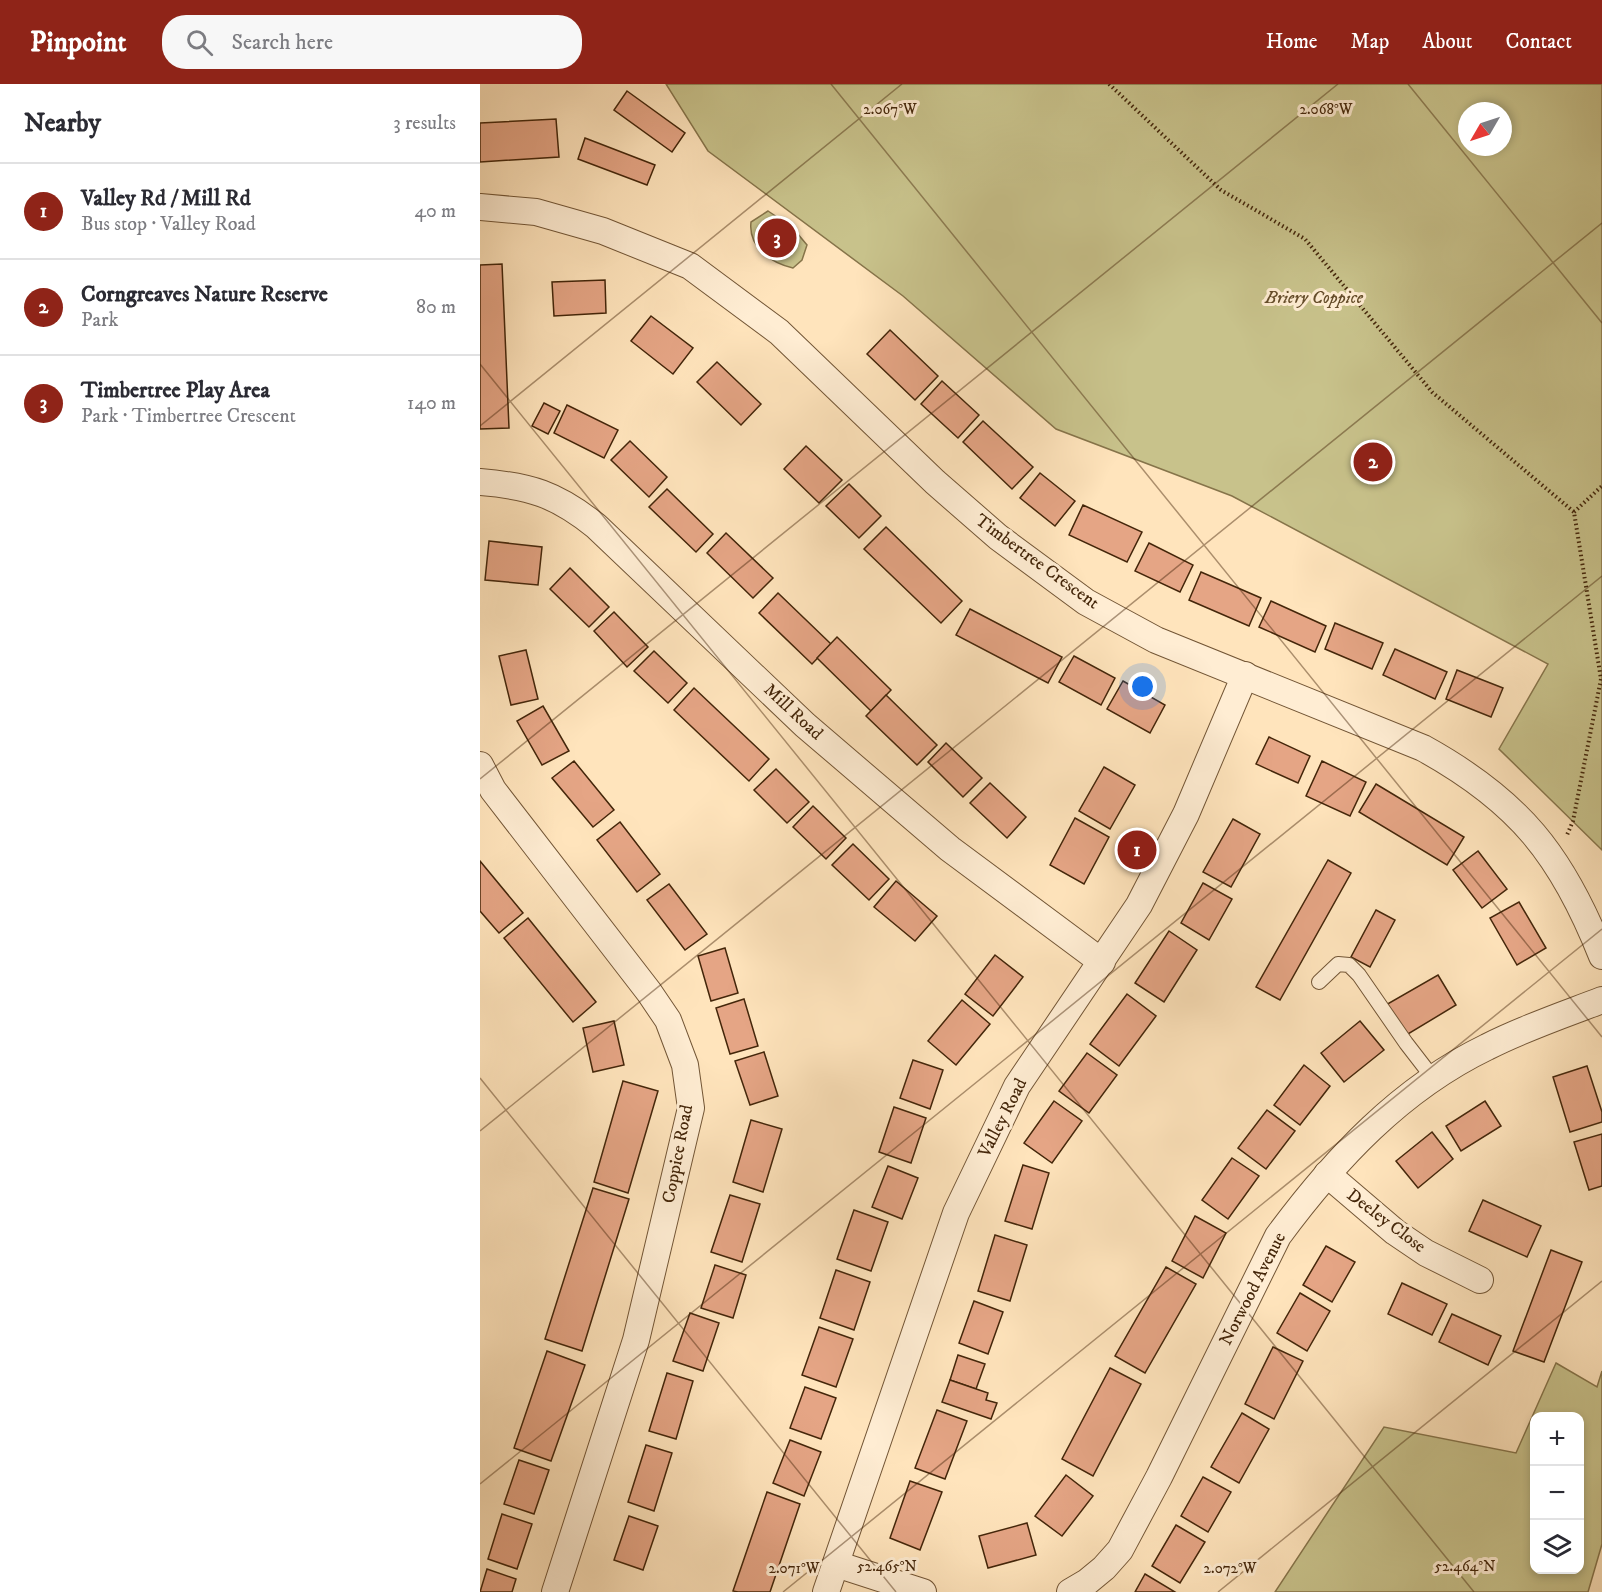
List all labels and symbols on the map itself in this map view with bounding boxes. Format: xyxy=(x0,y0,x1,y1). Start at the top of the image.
text: 2.067°W xyxy=(863,100,917,119)
text: 2.068°W xyxy=(1299,100,1353,119)
north arrow xyxy=(1458,102,1512,156)
pin: 3 xyxy=(758,216,796,260)
park label: Briery Coppice xyxy=(1264,287,1364,309)
pin: 2 xyxy=(1354,440,1392,484)
street label: Timbertree Crescent xyxy=(971,510,1103,614)
your location xyxy=(1128,672,1157,701)
street label: Mill Road xyxy=(759,679,827,745)
pin: 1 xyxy=(1118,828,1156,873)
street label: Valley Road xyxy=(973,1075,1032,1162)
street label: Coppice Road xyxy=(658,1103,698,1205)
street label: Deeley Close xyxy=(1342,1184,1430,1258)
street label: Norwood Avenue xyxy=(1215,1229,1291,1349)
text: 52.465°N xyxy=(857,1557,917,1576)
text: 52.464°N xyxy=(1435,1557,1495,1576)
text: 2.071°W xyxy=(768,1559,820,1578)
text: 2.072°W xyxy=(1203,1559,1257,1578)

